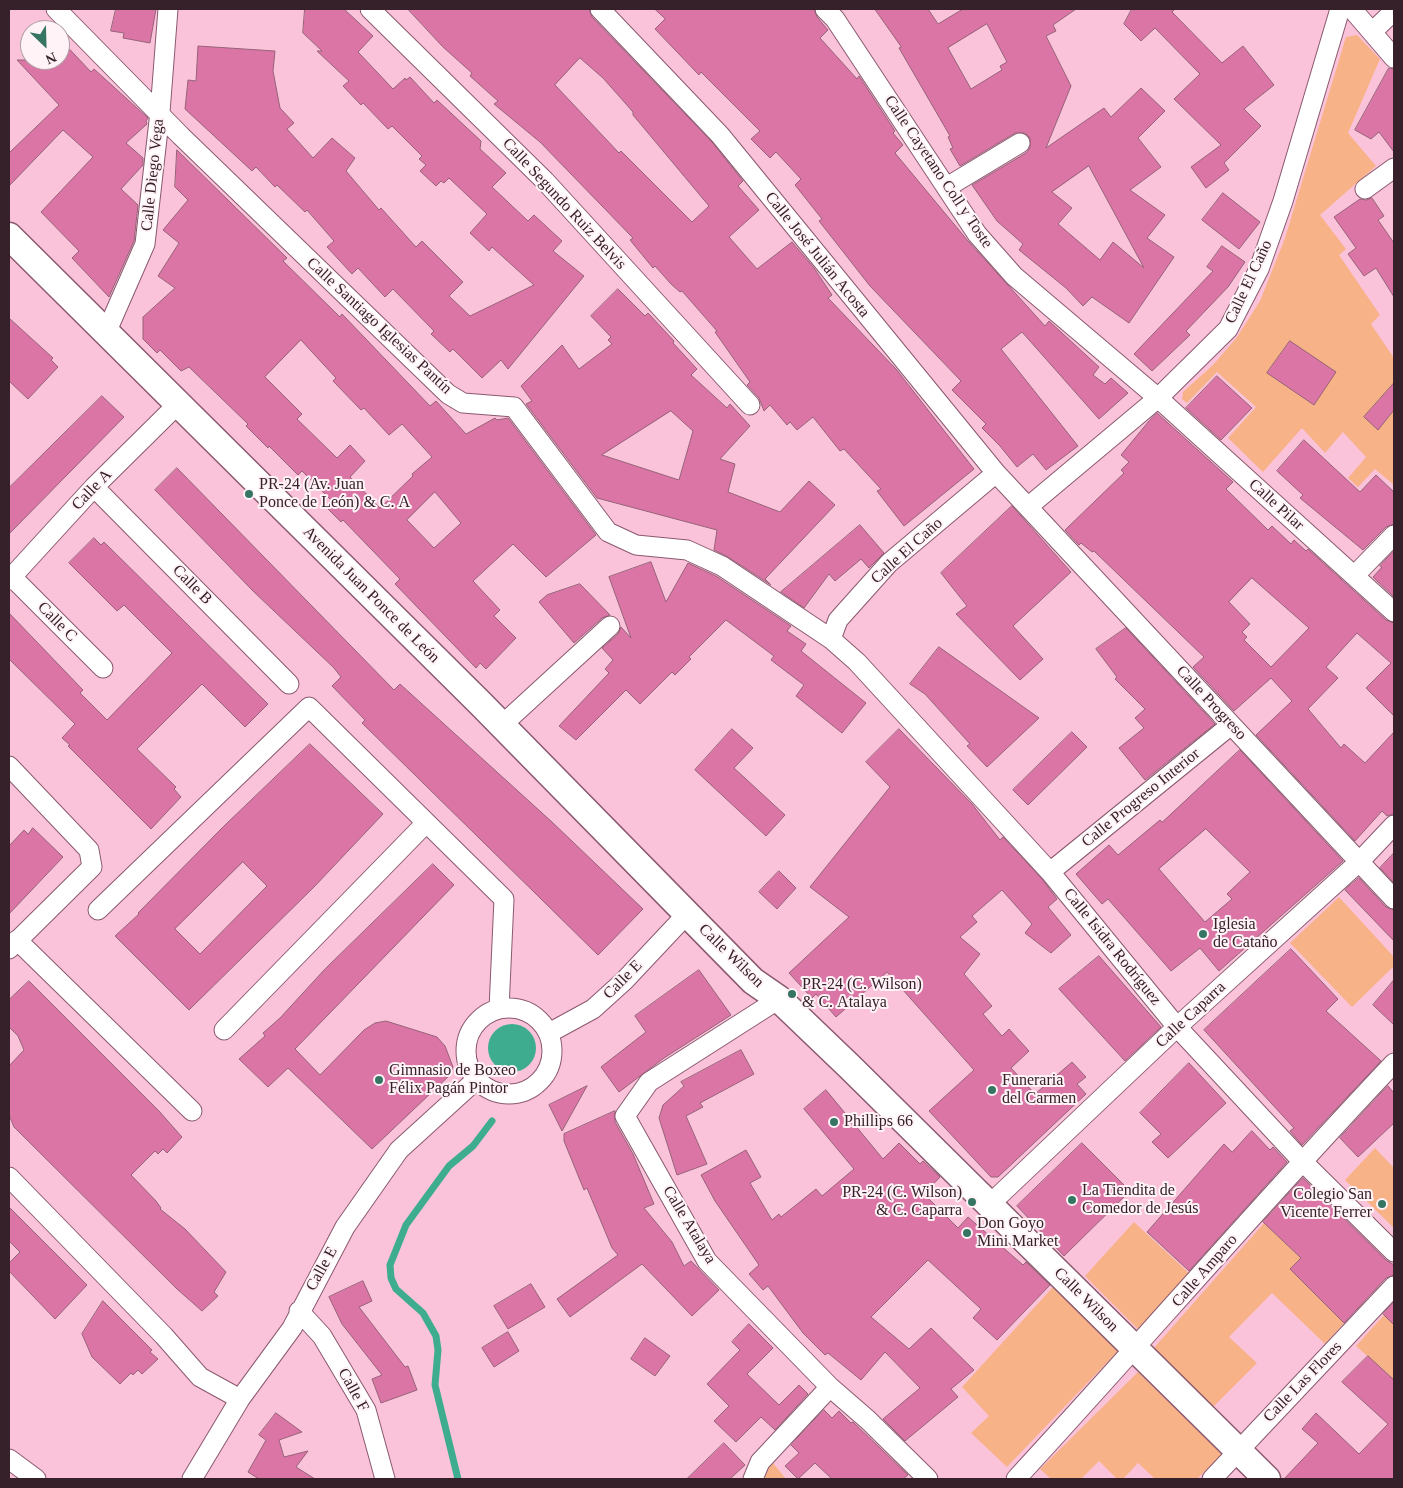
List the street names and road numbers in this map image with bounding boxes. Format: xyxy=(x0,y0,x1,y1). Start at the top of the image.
street label: Calle Cayetano Coll y Toste xyxy=(880,92,996,252)
street label: Calle Diego Vega xyxy=(138,118,168,232)
street label: Calle Segundo Ruiz Belvis xyxy=(498,134,630,274)
street label: Calle José Julián Acosta xyxy=(760,188,874,322)
street label: Calle El Caño xyxy=(1221,237,1277,327)
street label: Calle Santiago Iglesias Pantín xyxy=(302,254,456,398)
street label: Calle A xyxy=(68,466,116,514)
street label: Calle Pilar xyxy=(1244,475,1308,535)
street label: Calle El Caño xyxy=(867,514,947,588)
street label: Avenida Juan Ponce de León xyxy=(299,523,443,667)
street label: Calle B xyxy=(168,561,216,609)
street label: Calle C xyxy=(33,598,81,646)
street label: Calle Progreso xyxy=(1172,662,1250,744)
street label: Calle Progreso Interior xyxy=(1078,744,1204,852)
street label: Calle Isidra Rodríguez xyxy=(1059,885,1165,1009)
street label: Calle Wilson xyxy=(694,920,768,992)
street label: Calle E xyxy=(599,956,647,1004)
street label: Calle Caparra xyxy=(1152,978,1230,1052)
street label: Calle Atalaya xyxy=(658,1183,720,1267)
street label: Calle Amparo xyxy=(1168,1231,1242,1311)
street label: Calle E xyxy=(302,1244,342,1294)
street label: Calle Wilson xyxy=(1050,1264,1122,1336)
street label: Calle Las Flores xyxy=(1260,1338,1346,1426)
street label: Calle F xyxy=(333,1365,373,1415)

